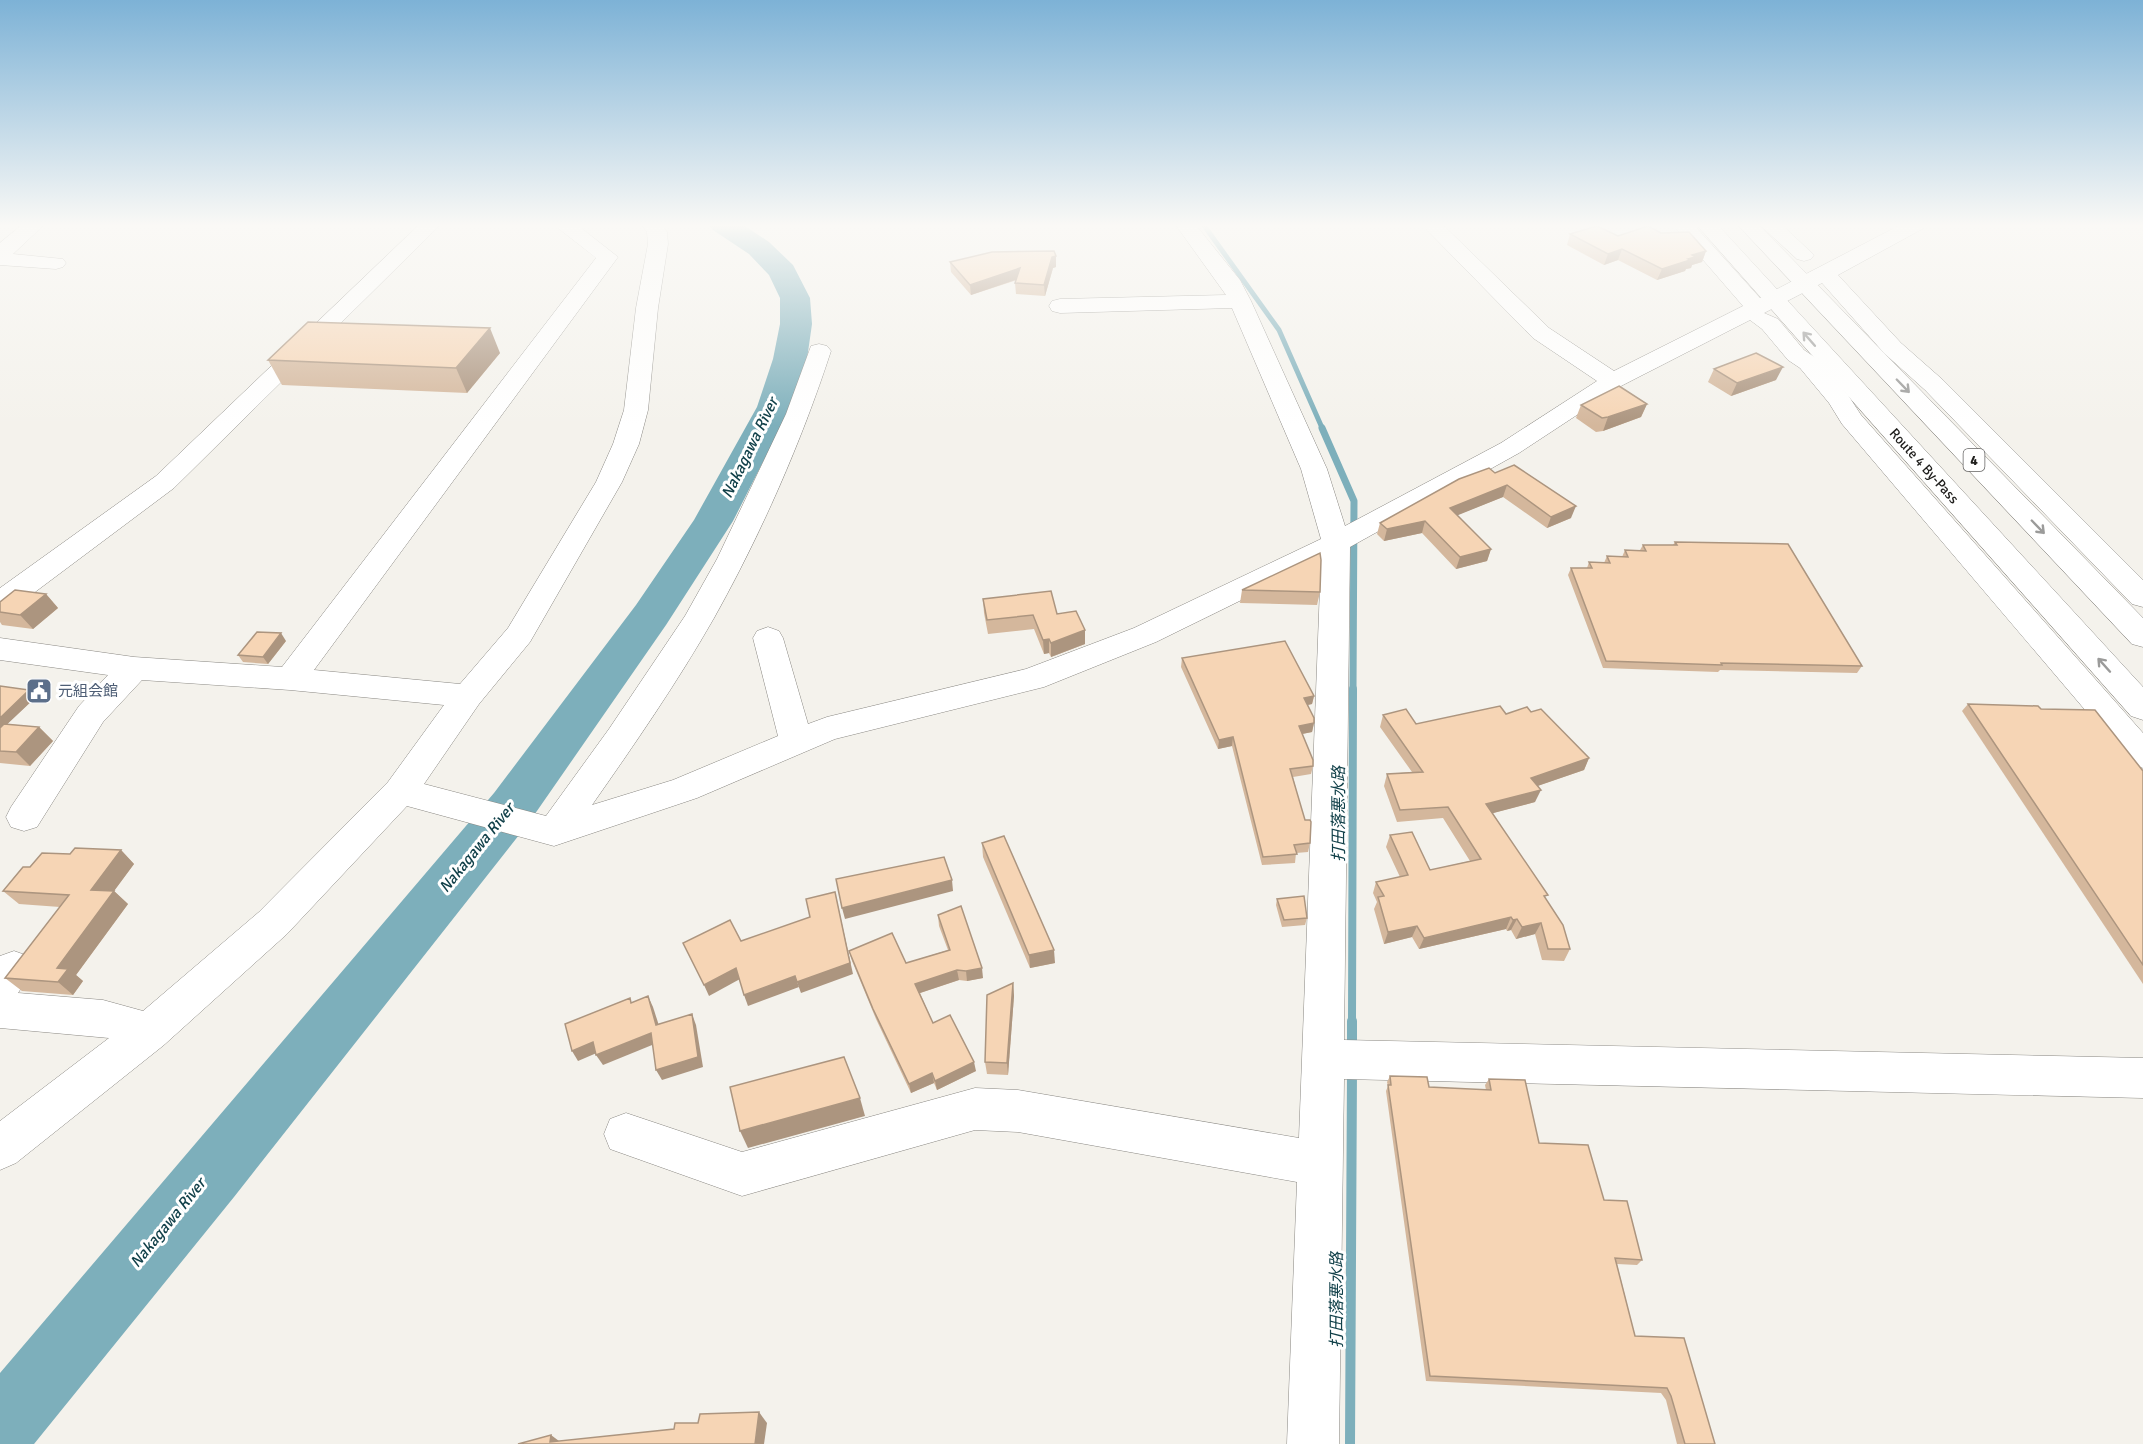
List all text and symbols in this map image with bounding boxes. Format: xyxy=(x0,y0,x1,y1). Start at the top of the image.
one-way arrow xyxy=(1803,331,1816,347)
one-way arrow xyxy=(1896,379,1911,394)
water label: Nakagawa River xyxy=(717,393,784,501)
street label: Route 4 By-Pass xyxy=(1886,425,1962,507)
road number: 4 xyxy=(1964,449,1984,471)
one-way arrow xyxy=(2031,520,2045,535)
one-way arrow xyxy=(2097,658,2111,673)
public building icon: 元組会館 xyxy=(24,676,54,706)
place label: 元組会館 xyxy=(58,682,118,700)
water label: 打田落悪水路 xyxy=(1329,764,1349,862)
water label: Nakagawa River xyxy=(435,798,520,897)
water label: Nakagawa River xyxy=(126,1173,211,1272)
water label: 打田落悪水路 xyxy=(1327,1250,1347,1348)

